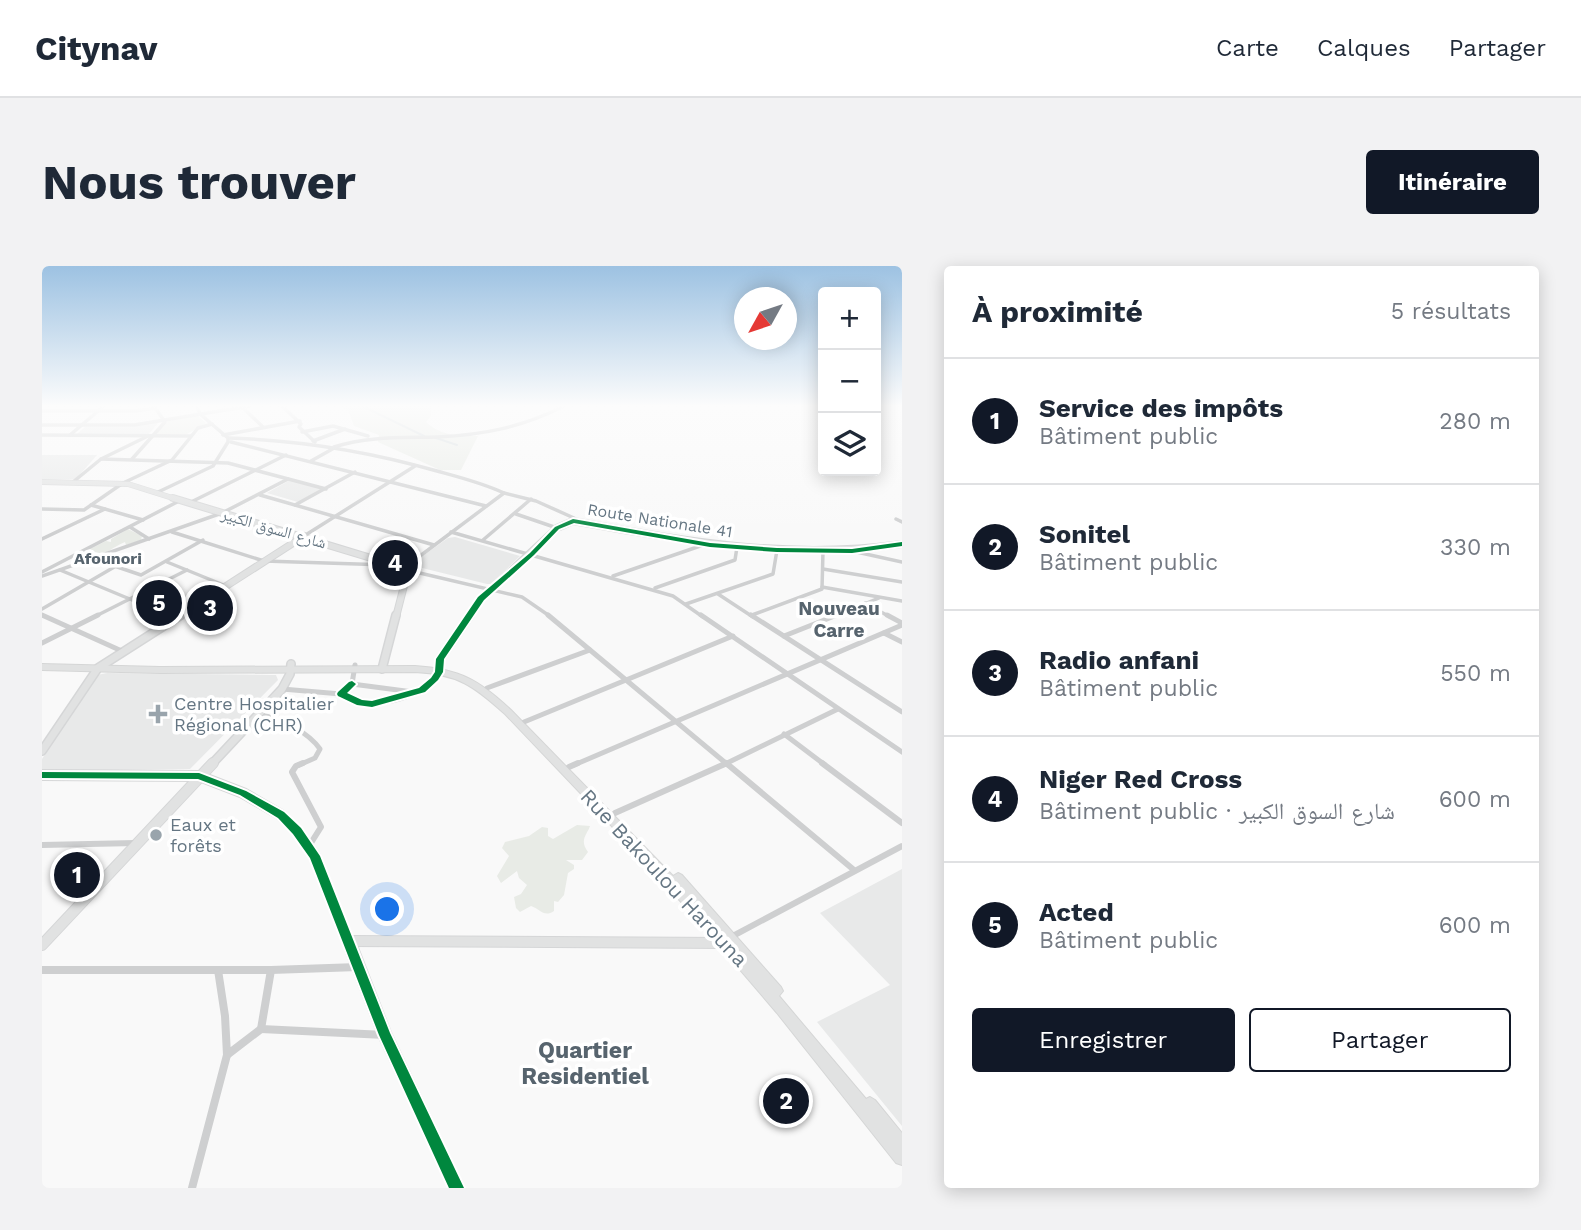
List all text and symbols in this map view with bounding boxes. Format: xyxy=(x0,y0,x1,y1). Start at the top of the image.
text: Citynav xyxy=(35,29,157,68)
text: Carte xyxy=(1216,34,1279,62)
text: Calques xyxy=(1317,34,1411,62)
text: Partager xyxy=(1449,34,1546,62)
button: Itinéraire xyxy=(1366,150,1539,214)
text: Nous trouver xyxy=(42,153,356,211)
north arrow xyxy=(734,287,797,350)
map controls xyxy=(818,287,881,476)
button: + xyxy=(818,287,881,350)
text: À proximité xyxy=(972,294,1143,329)
text: 5 résultats xyxy=(1391,298,1511,325)
button: − xyxy=(818,350,881,413)
text: Service des impôts xyxy=(1039,393,1283,423)
text: 1 xyxy=(990,408,1000,435)
text: 280 m xyxy=(1439,408,1511,435)
button: layers xyxy=(818,413,881,476)
text: Bâtiment public xyxy=(1039,423,1218,450)
street label: Route Nationale 41 xyxy=(586,500,734,541)
street label: شارع السوق الكبير xyxy=(218,504,329,554)
text: Sonitel xyxy=(1039,519,1130,549)
text: 2 xyxy=(988,534,1002,561)
text: 330 m xyxy=(1440,534,1511,561)
pin: 4 xyxy=(372,537,418,589)
district label: Afounori xyxy=(74,549,142,568)
text: Bâtiment public xyxy=(1039,549,1218,576)
pin: 5 xyxy=(136,577,182,629)
pin: 3 xyxy=(187,582,233,634)
district label: Nouveau Carre xyxy=(798,597,880,642)
text: Radio anfani xyxy=(1039,645,1199,675)
text: 3 xyxy=(988,660,1002,687)
text: 550 m xyxy=(1440,660,1511,687)
text: Bâtiment public xyxy=(1039,675,1218,702)
place label: Centre Hospitalier Régional (CHR) xyxy=(174,693,334,735)
marker: Centre Hospitalier Régional (CHR) xyxy=(148,704,168,724)
text: Niger Red Cross xyxy=(1039,764,1242,794)
street label: Rue Bakoulou Harouna xyxy=(576,784,753,972)
text: 4 xyxy=(988,786,1002,813)
text: 600 m xyxy=(1439,786,1511,813)
text: Bâtiment public · شارع السوق الكبير xyxy=(1039,798,1395,825)
place label: Eaux et forêts xyxy=(170,814,236,856)
marker: Eaux et forêts xyxy=(148,827,164,843)
pin: 1 xyxy=(54,849,100,901)
your location xyxy=(370,892,404,926)
text: Acted xyxy=(1039,897,1114,927)
text: 5 xyxy=(988,912,1002,939)
text: 600 m xyxy=(1439,912,1511,939)
text: Bâtiment public xyxy=(1039,927,1218,954)
button: Enregistrer xyxy=(972,1008,1235,1072)
button: Partager xyxy=(1249,1008,1511,1072)
district label: Quartier Residentiel xyxy=(521,1037,649,1090)
pin: 2 xyxy=(763,1075,809,1127)

